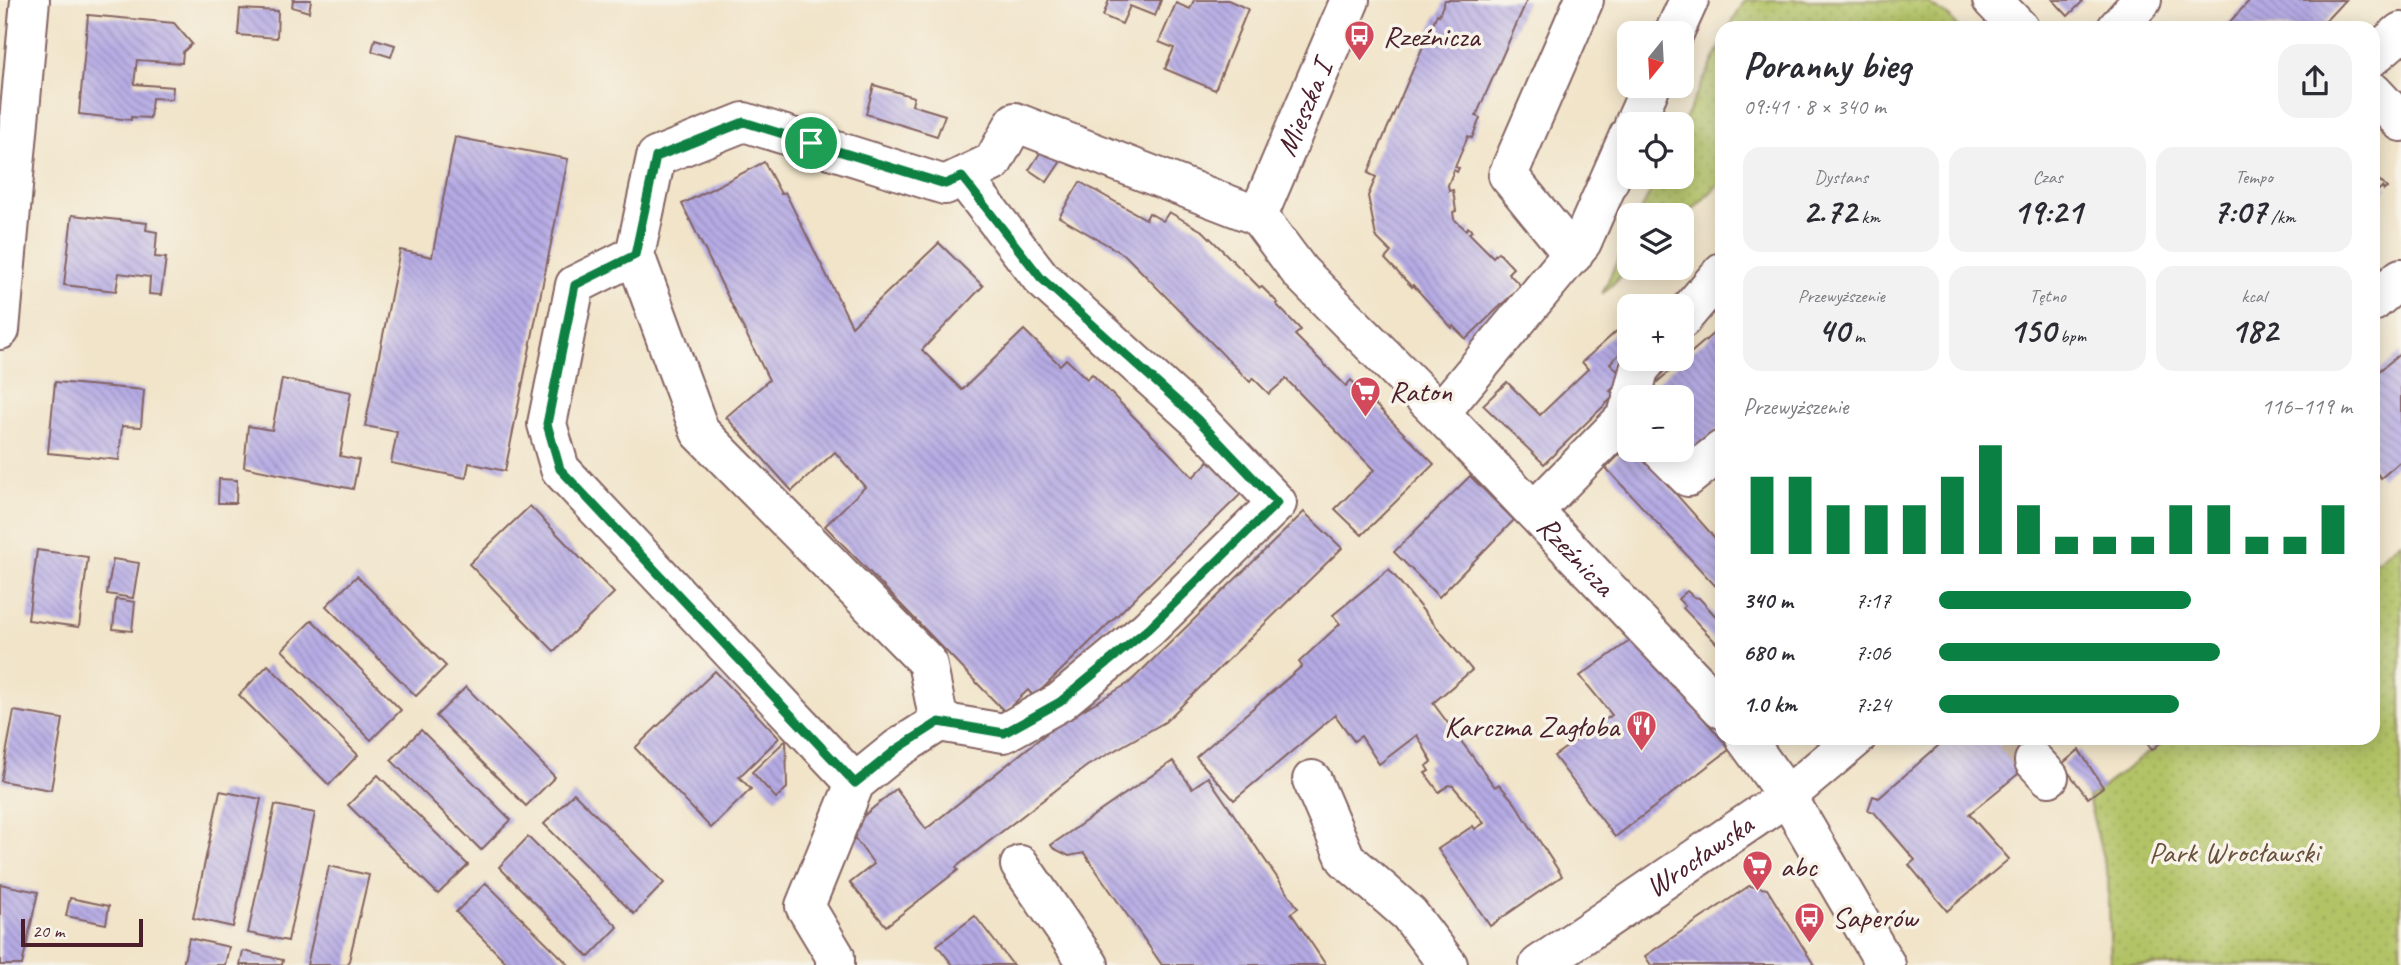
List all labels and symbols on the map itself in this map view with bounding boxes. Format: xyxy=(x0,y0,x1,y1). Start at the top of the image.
place label: Rzeźnicza xyxy=(1383,17,1481,55)
bus stop icon: Rzeźnicza xyxy=(1343,19,1377,63)
north arrow xyxy=(1617,21,1694,98)
street label: Mieszka I xyxy=(1267,49,1344,162)
pin xyxy=(781,113,841,173)
place label: Raton xyxy=(1389,372,1452,410)
supermarket icon: Raton xyxy=(1349,374,1383,418)
street label: Rzeźnicza xyxy=(1529,508,1624,605)
place label: Karczma Zagłoba xyxy=(1444,707,1621,745)
restaurant icon: Karczma Zagłoba xyxy=(1625,709,1659,753)
street label: Wrocławska xyxy=(1638,805,1762,906)
park label: Park Wrocławski xyxy=(2149,833,2323,871)
place label: abc xyxy=(1780,847,1818,885)
supermarket icon: abc xyxy=(1740,849,1774,893)
place label: Saperów xyxy=(1832,898,1920,936)
bus stop icon: Saperów xyxy=(1792,900,1826,944)
scale bar xyxy=(21,916,144,948)

